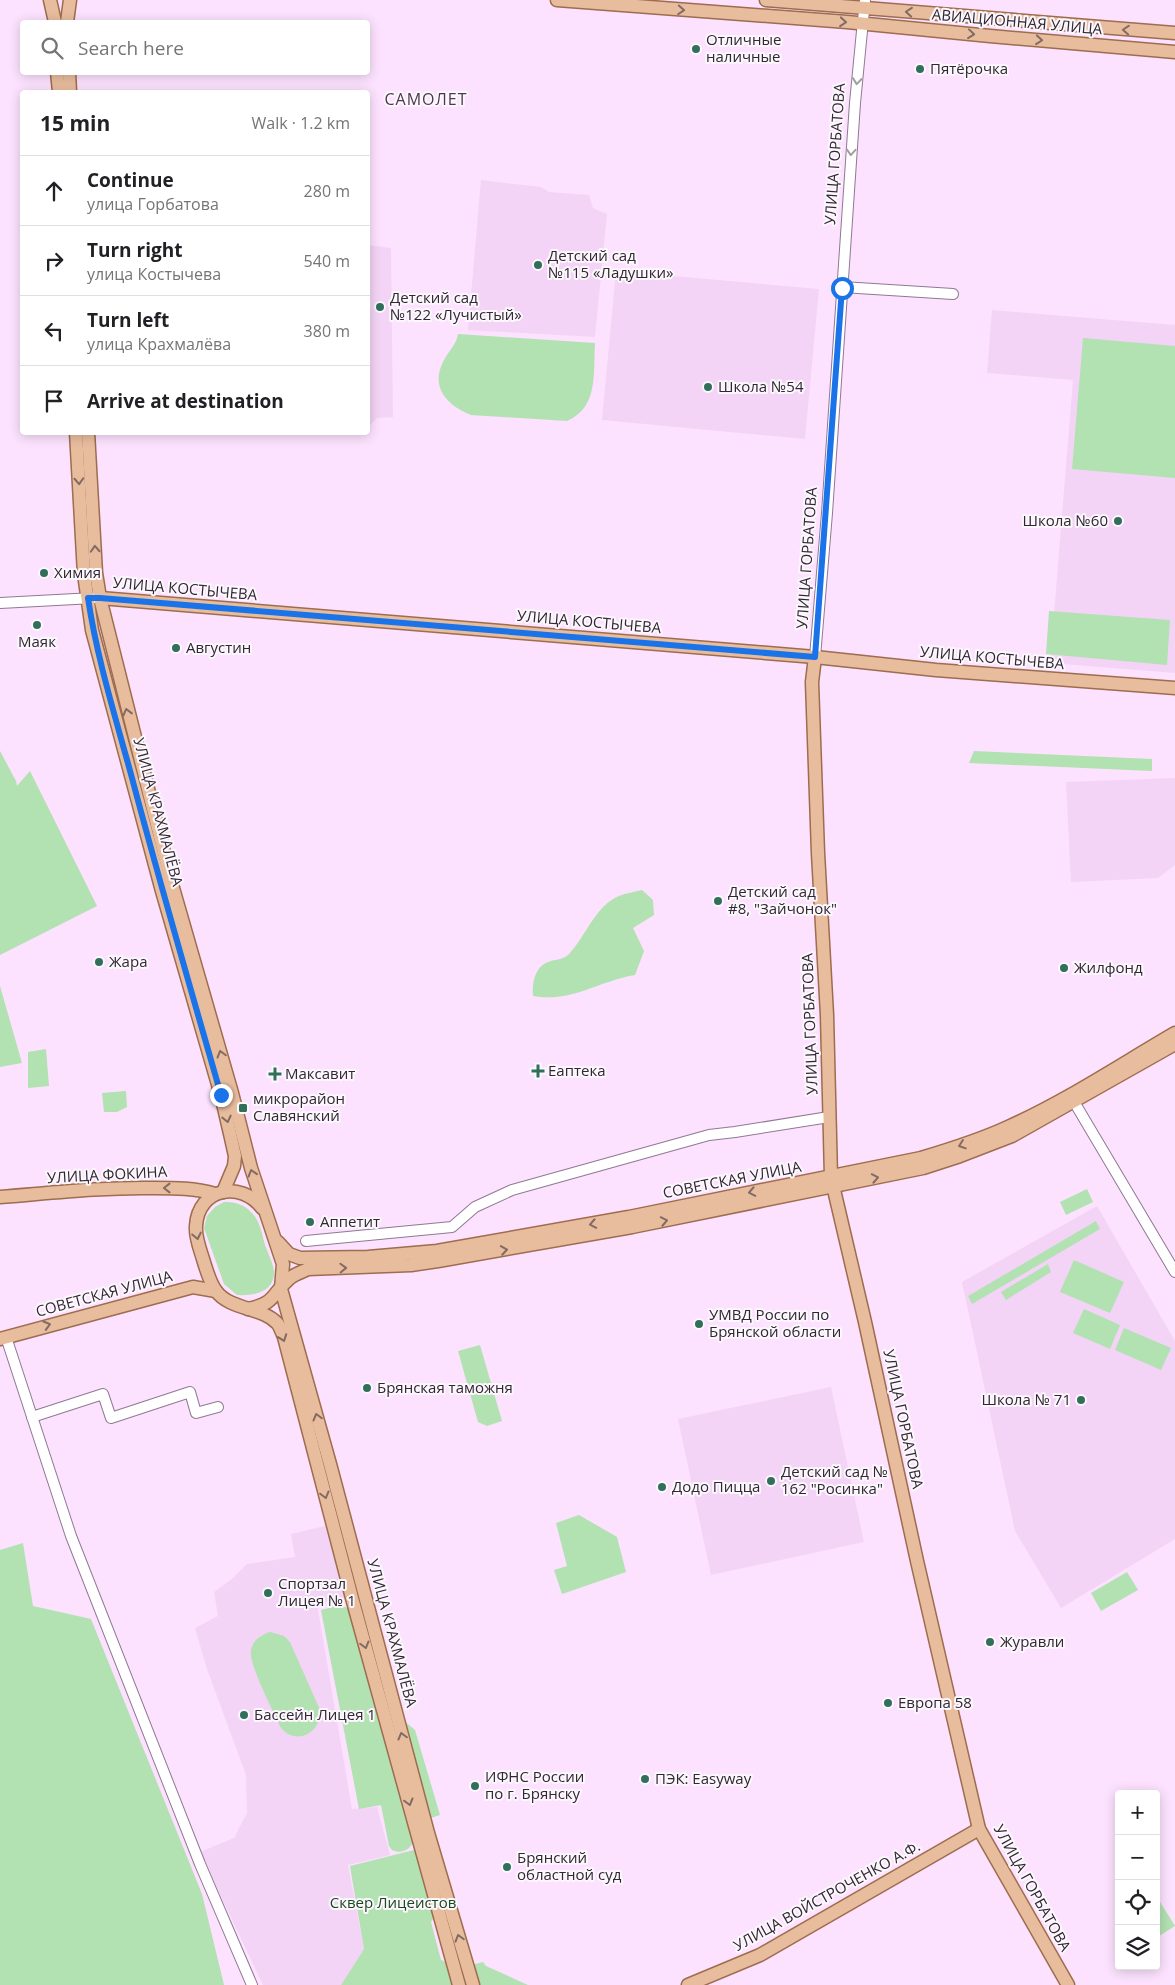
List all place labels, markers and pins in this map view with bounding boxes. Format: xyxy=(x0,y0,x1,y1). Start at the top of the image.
place label: Отличные наличные xyxy=(706,29,781,66)
marker: Отличные наличные xyxy=(690,43,702,55)
place label: Пятёрочка xyxy=(930,58,1008,78)
marker: Пятёрочка xyxy=(914,63,926,75)
place label: Детский сад №115 «Ладушки» xyxy=(548,245,673,282)
marker: Детский сад №115 «Ладушки» xyxy=(532,259,544,271)
place label: Детский сад №122 «Лучистый» xyxy=(390,287,522,324)
marker: Детский сад №122 «Лучистый» xyxy=(374,301,386,313)
place label: Школа №54 xyxy=(718,376,804,396)
marker: Школа №54 xyxy=(702,381,714,393)
place label: Школа №60 xyxy=(1023,510,1108,530)
marker: Школа №60 xyxy=(1112,515,1124,527)
place label: Химия xyxy=(54,562,101,582)
marker: Химия xyxy=(38,567,50,579)
marker: Маяк xyxy=(31,619,43,631)
place label: Маяк xyxy=(18,631,56,651)
place label: Августин xyxy=(186,637,251,657)
marker: Августин xyxy=(170,642,182,654)
place label: Детский сад #8, "Зайчонок" xyxy=(728,881,837,918)
marker: Детский сад #8, "Зайчонок" xyxy=(712,895,724,907)
place label: Жара xyxy=(109,951,147,971)
marker: Жара xyxy=(93,956,105,968)
place label: Жилфонд xyxy=(1074,957,1143,977)
marker: Жилфонд xyxy=(1058,962,1070,974)
place label: Еаптека xyxy=(548,1060,606,1080)
place label: Максавит xyxy=(285,1063,355,1083)
marker: Еаптека xyxy=(532,1065,544,1077)
marker: Максавит xyxy=(269,1068,281,1080)
place label: микрорайон Славянский xyxy=(253,1088,345,1125)
marker: микрорайон Славянский xyxy=(237,1102,249,1114)
place label: Аппетит xyxy=(320,1211,380,1231)
marker: Аппетит xyxy=(304,1216,316,1228)
place label: УМВД России по Брянской области xyxy=(709,1304,841,1341)
marker: УМВД России по Брянской области xyxy=(693,1318,705,1330)
place label: Брянская таможня xyxy=(377,1377,513,1397)
marker: Брянская таможня xyxy=(361,1382,373,1394)
place label: Школа № 71 xyxy=(982,1389,1071,1409)
marker: Школа № 71 xyxy=(1075,1394,1087,1406)
place label: Детский сад № 162 "Росинка" xyxy=(781,1461,888,1498)
marker: Детский сад № 162 "Росинка" xyxy=(765,1475,777,1487)
place label: Додо Пицца xyxy=(672,1476,760,1496)
marker: Додо Пицца xyxy=(656,1481,668,1493)
place label: Спортзал Лицея № 1 xyxy=(278,1573,356,1610)
marker: Спортзал Лицея № 1 xyxy=(262,1587,274,1599)
place label: Журавли xyxy=(1000,1631,1064,1651)
marker: Журавли xyxy=(984,1636,996,1648)
place label: Европа 58 xyxy=(898,1692,972,1712)
marker: Европа 58 xyxy=(882,1697,894,1709)
place label: Бассейн Лицея 1 xyxy=(254,1704,376,1724)
marker: Бассейн Лицея 1 xyxy=(238,1709,250,1721)
place label: ИФНС России по г. Брянску xyxy=(485,1766,584,1803)
place label: ПЭК: Easyway xyxy=(655,1768,752,1788)
marker: ПЭК: Easyway xyxy=(639,1773,651,1785)
marker: ИФНС России по г. Брянску xyxy=(469,1780,481,1792)
place label: Брянский областной суд xyxy=(517,1847,622,1884)
marker: Брянский областной суд xyxy=(501,1861,513,1873)

